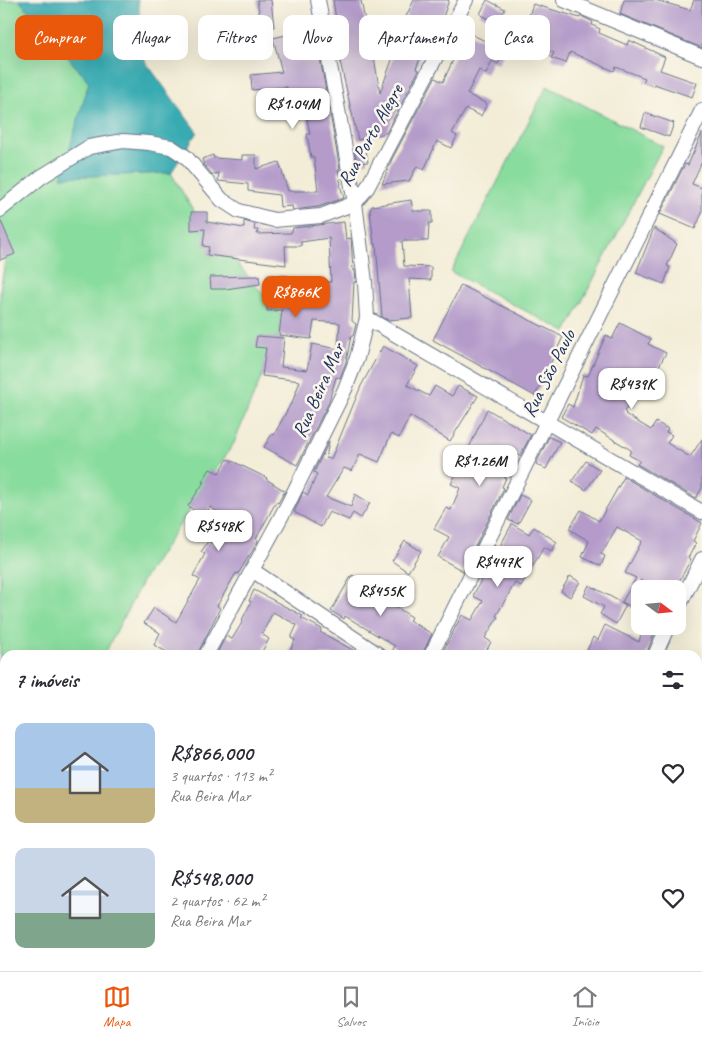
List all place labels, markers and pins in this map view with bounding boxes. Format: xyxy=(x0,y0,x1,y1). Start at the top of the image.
pin: R$1.04M xyxy=(247,88,339,130)
pin: R$866K xyxy=(255,276,337,318)
pin: R$439K xyxy=(591,368,673,410)
pin: R$1.26M xyxy=(434,444,526,487)
pin: R$548K xyxy=(178,510,260,552)
pin: R$447K xyxy=(457,546,539,588)
pin: R$455K xyxy=(340,574,422,617)

